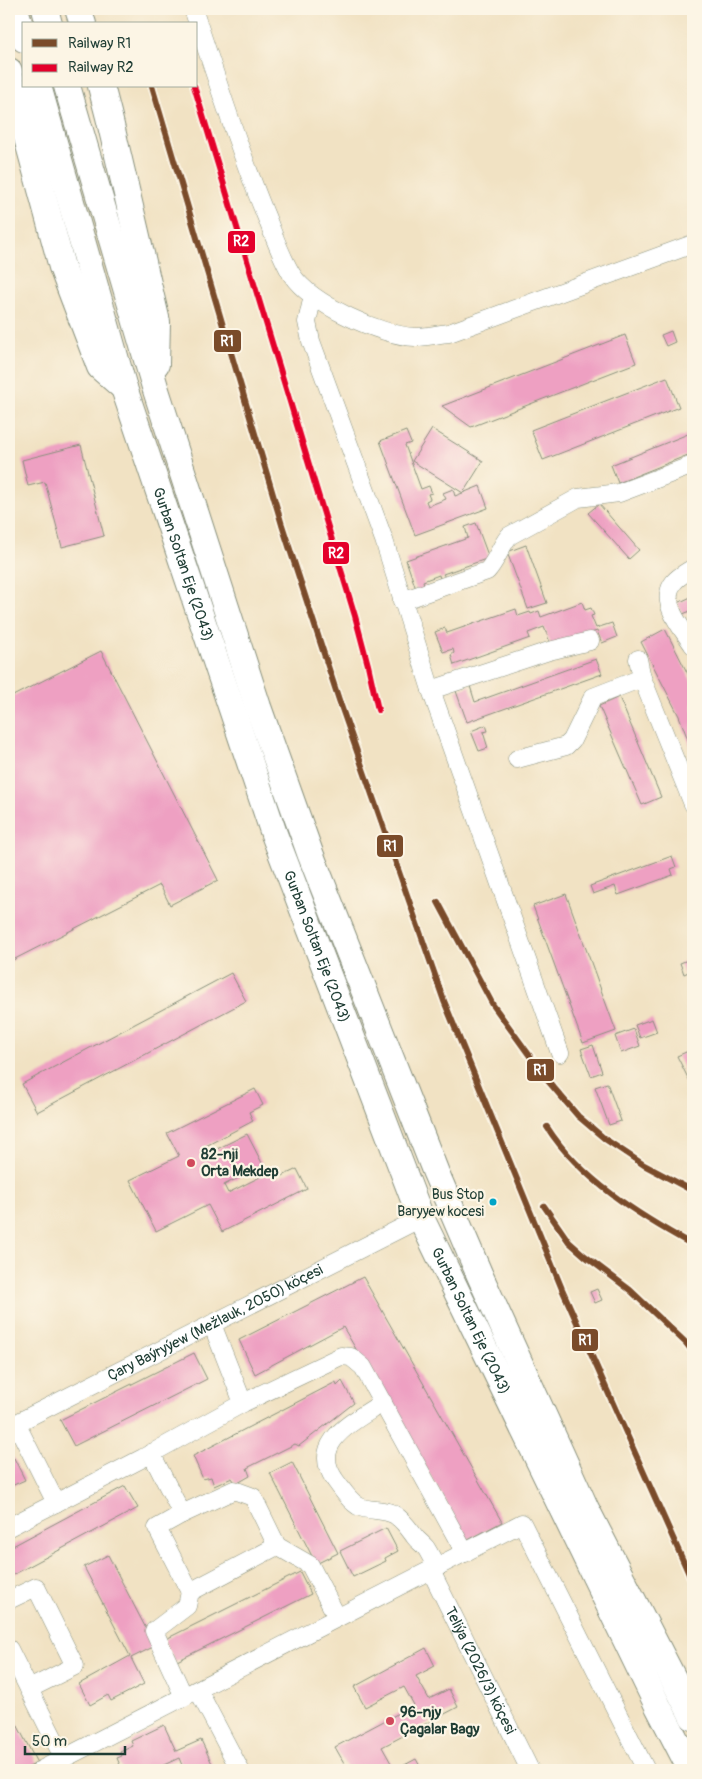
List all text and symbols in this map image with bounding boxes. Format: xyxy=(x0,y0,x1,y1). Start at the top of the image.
legend xyxy=(22,22,198,88)
text: Railway R1 xyxy=(68,34,131,53)
text: Railway R2 xyxy=(68,58,134,77)
line badge: R2 xyxy=(227,230,256,254)
text: R2 xyxy=(233,233,249,250)
line badge: R1 xyxy=(213,329,242,353)
text: R1 xyxy=(220,333,234,350)
street label: Gurban Soltan Eje (2043) xyxy=(148,485,217,644)
line badge: R2 xyxy=(322,541,350,565)
text: R2 xyxy=(328,545,344,562)
line badge: R1 xyxy=(376,834,404,858)
text: R1 xyxy=(383,838,397,855)
street label: Gurban Soltan Eje (2043) xyxy=(279,868,354,1025)
line badge: R1 xyxy=(526,1058,555,1082)
text: R1 xyxy=(533,1062,547,1079)
place label: 82-nji Orta Mekdep xyxy=(201,1145,279,1181)
marker: 82-nji Orta Mekdep xyxy=(185,1157,197,1169)
place label: Bus Stop Baryyew kocesi xyxy=(397,1186,484,1220)
marker: Bus Stop Baryyew kocesi xyxy=(488,1197,498,1207)
street label: Gurban Soltan Eje (2043) xyxy=(427,1244,514,1398)
street label: Çary Baýryýew (Mežlauk, 2050) köçesi xyxy=(104,1260,326,1385)
line badge: R1 xyxy=(571,1328,599,1352)
text: R1 xyxy=(578,1332,592,1349)
street label: Teliýa (2026/3) köçesi xyxy=(440,1604,520,1738)
place label: 96-njy Çagalar Bagy xyxy=(400,1703,480,1739)
marker: 96-njy Çagalar Bagy xyxy=(384,1715,396,1727)
scale bar xyxy=(25,1724,125,1756)
text: 50 m xyxy=(32,1732,67,1751)

